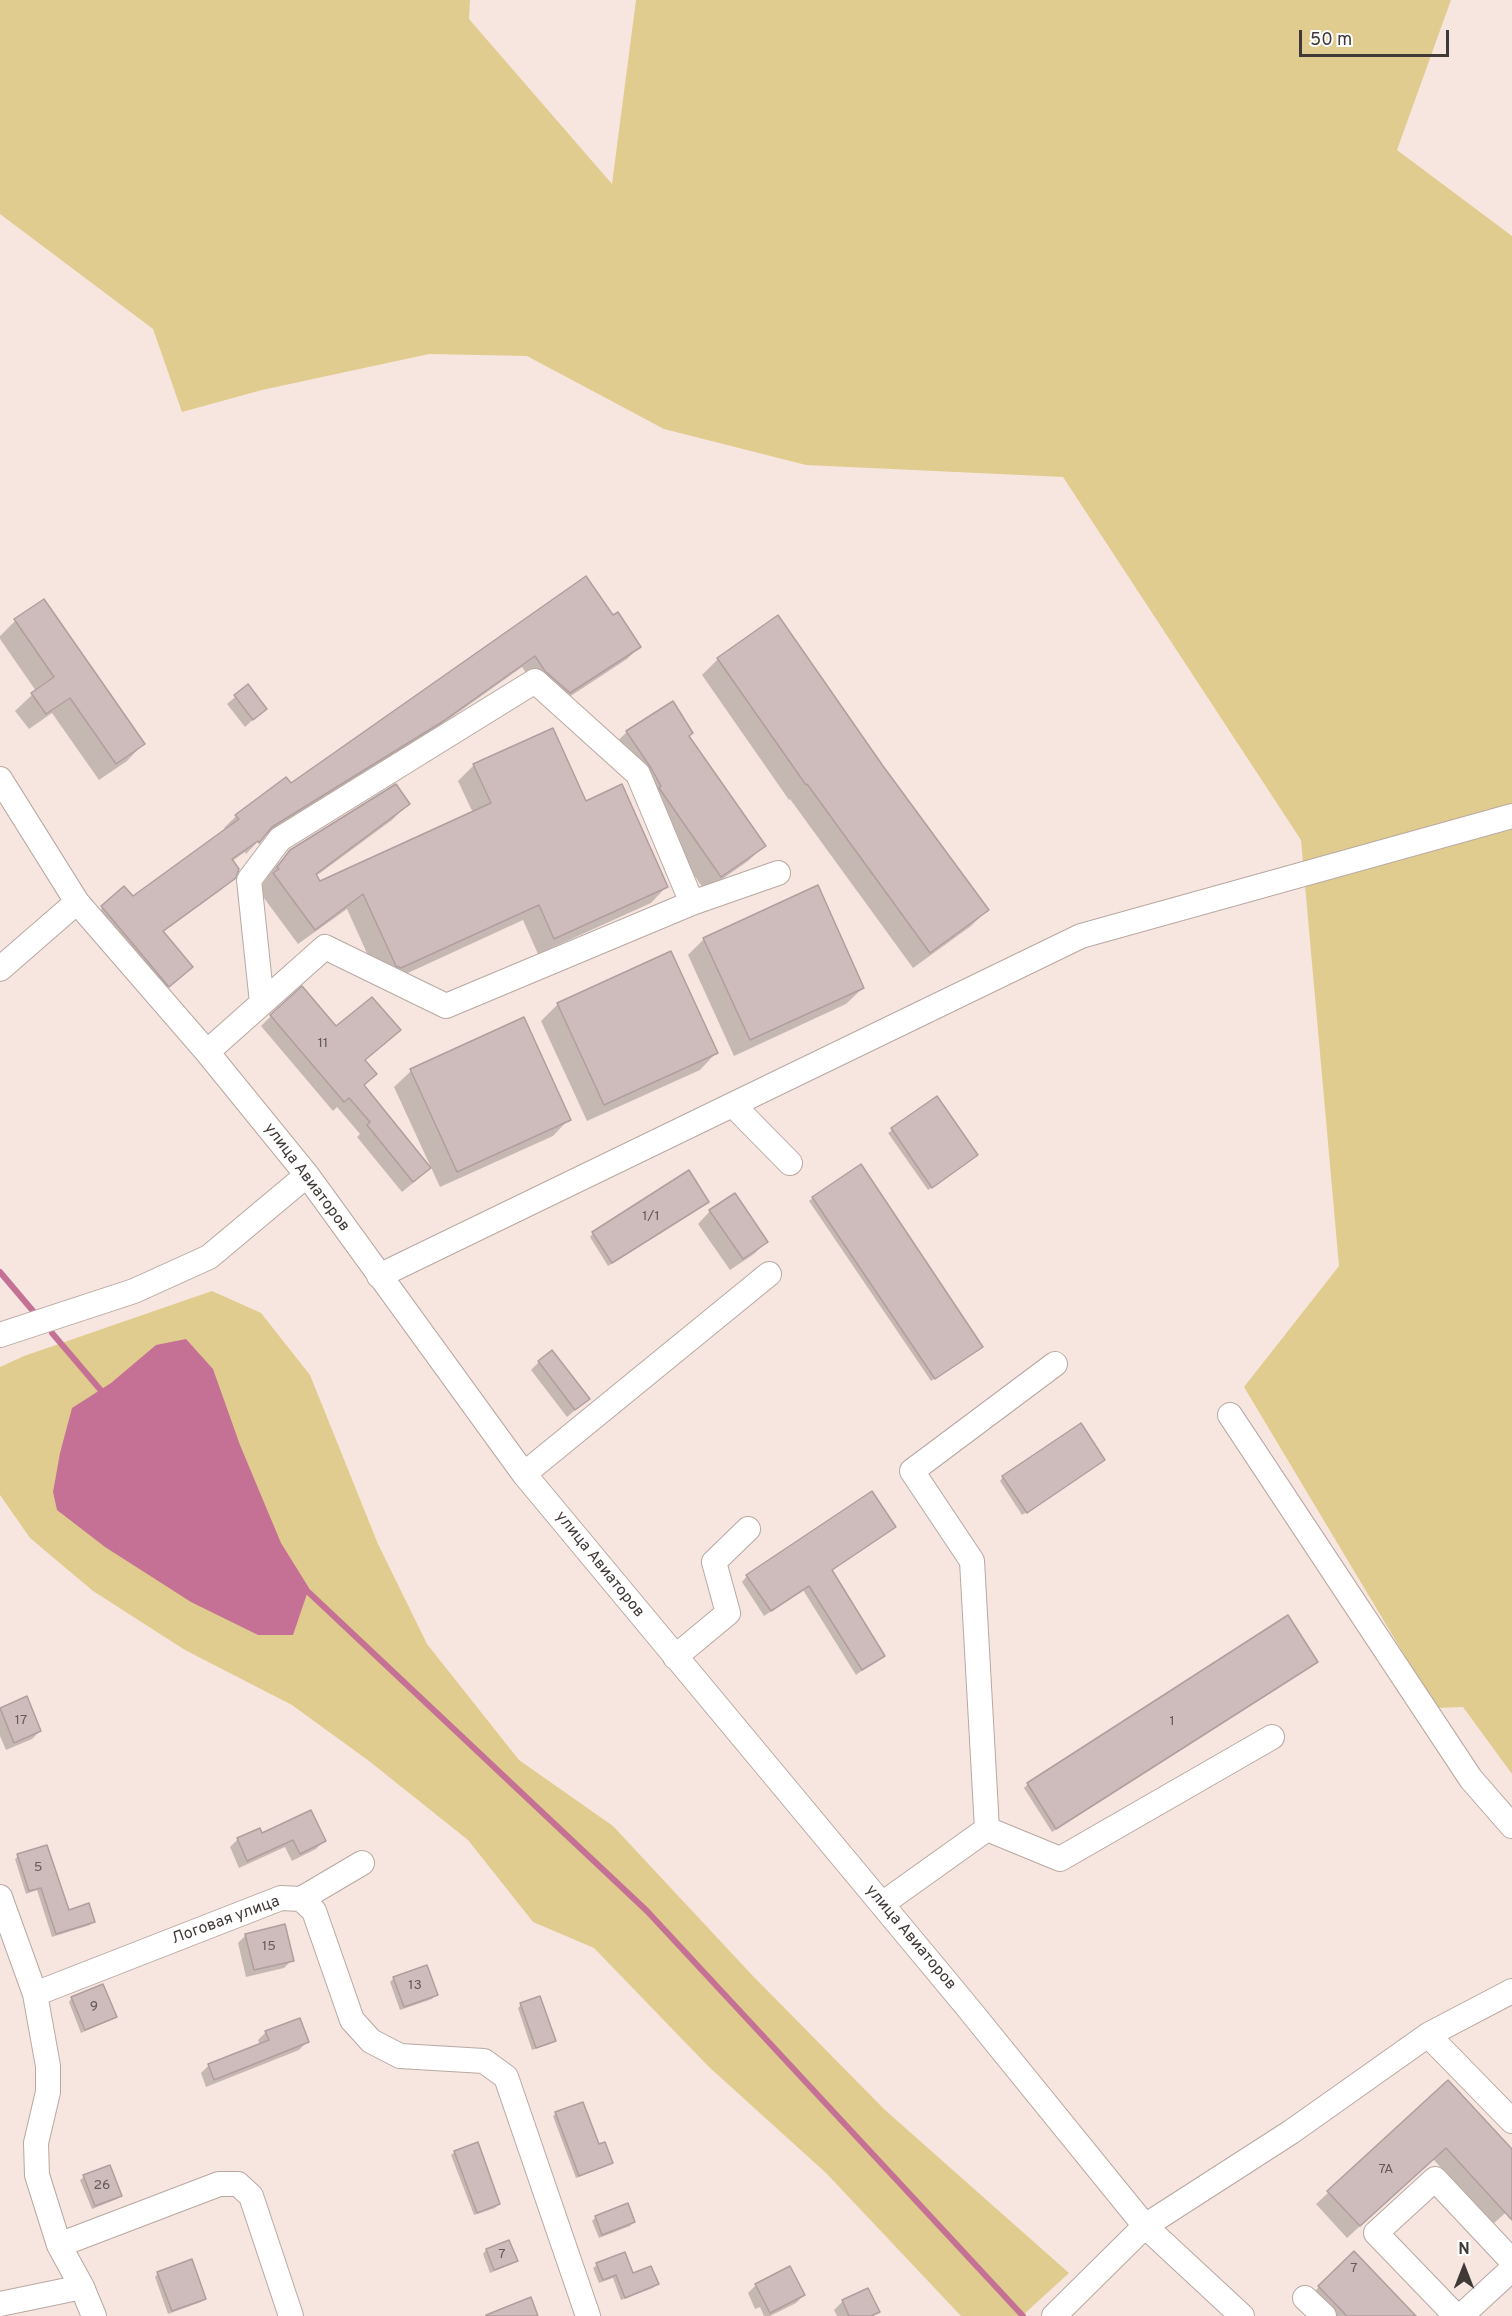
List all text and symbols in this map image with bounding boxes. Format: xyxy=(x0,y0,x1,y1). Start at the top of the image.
scale bar xyxy=(1302,18,1452,56)
text: 50 m xyxy=(1310,29,1352,52)
house number: 11 xyxy=(318,1036,328,1052)
street label: улица Авиаторов xyxy=(259,1120,353,1236)
house number: 1/1 xyxy=(642,1209,660,1225)
street label: улица Авиаторов xyxy=(550,1508,648,1622)
house number: 17 xyxy=(15,1713,27,1729)
house number: 1 xyxy=(1169,1714,1175,1730)
house number: 5 xyxy=(34,1860,42,1876)
street label: улица Авиаторов xyxy=(861,1882,959,1994)
street label: Логовая улица xyxy=(169,1893,283,1949)
house number: 15 xyxy=(262,1939,276,1955)
house number: 13 xyxy=(408,1978,422,1994)
house number: 9 xyxy=(90,1999,98,2015)
house number: 7А xyxy=(1378,2162,1394,2178)
house number: 26 xyxy=(94,2178,110,2194)
north arrow xyxy=(1434,2238,1494,2298)
text: N xyxy=(1458,2240,1470,2260)
house number: 7 xyxy=(498,2247,506,2263)
house number: 7 xyxy=(1350,2261,1358,2277)

